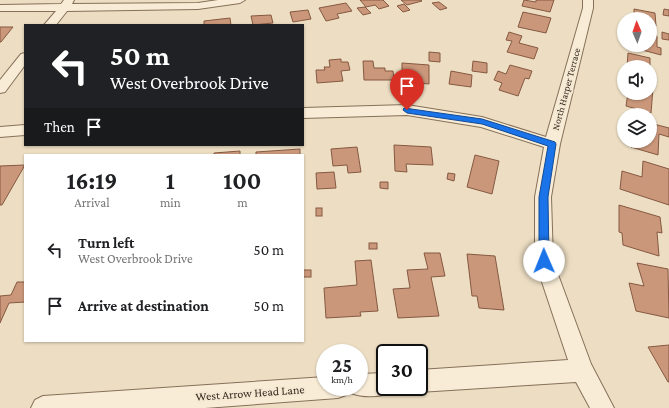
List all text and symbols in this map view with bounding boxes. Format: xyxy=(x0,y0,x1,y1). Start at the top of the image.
north arrow xyxy=(617,12,657,52)
map controls xyxy=(617,12,657,148)
icon: left xyxy=(44,40,96,92)
text: 50 m xyxy=(110,40,170,71)
street label: North Harper Terrace xyxy=(550,46,582,131)
button: sound xyxy=(617,60,657,100)
pin xyxy=(390,69,424,110)
text: West Overbrook Drive xyxy=(110,73,269,93)
icon: arrive xyxy=(396,75,418,97)
button: layers xyxy=(617,108,657,148)
icon: arrive xyxy=(83,116,105,138)
text: Then xyxy=(44,119,75,135)
text: 16:19 xyxy=(67,167,117,194)
text: 1 xyxy=(166,167,175,194)
text: 100 xyxy=(223,167,261,194)
text: Arrival xyxy=(74,195,110,210)
text: min xyxy=(160,195,181,210)
text: m xyxy=(237,195,248,210)
text: Turn left xyxy=(78,235,134,251)
icon: left xyxy=(44,239,66,261)
position arrow xyxy=(523,240,565,282)
text: 50 m xyxy=(254,242,284,258)
text: West Overbrook Drive xyxy=(78,251,193,266)
icon: arrive xyxy=(44,295,66,317)
text: Arrive at destination xyxy=(78,298,209,314)
text: 50 m xyxy=(254,298,284,314)
speed limit sign: 30 xyxy=(376,344,428,396)
text: 25 xyxy=(332,354,352,376)
text: km/h xyxy=(331,374,353,385)
street label: West Arrow Head Lane xyxy=(195,382,305,404)

